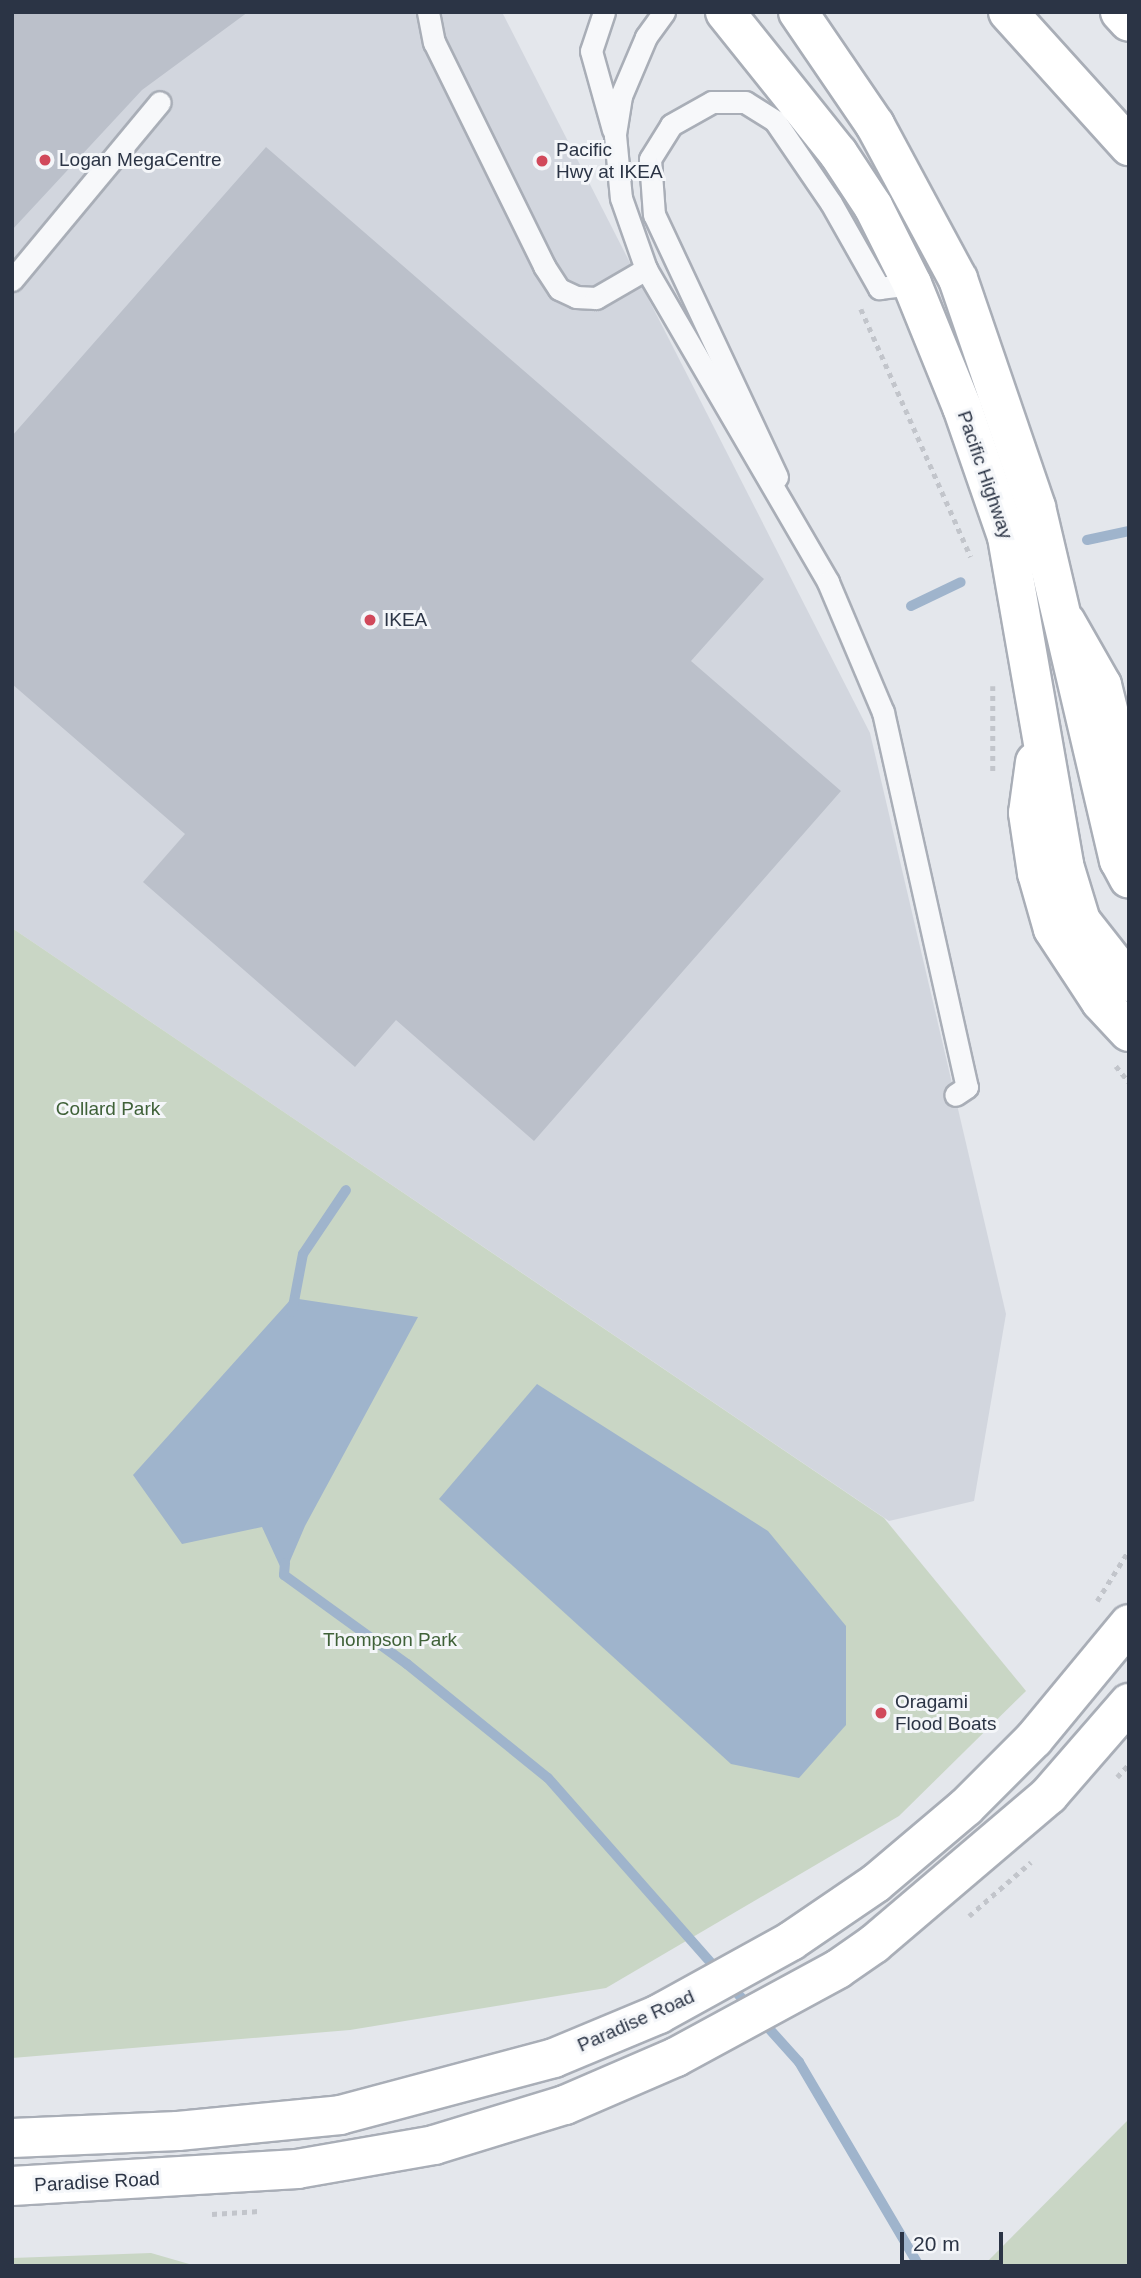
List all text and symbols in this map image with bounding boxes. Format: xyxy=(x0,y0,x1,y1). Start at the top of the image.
place label: Pacific Hwy at IKEA xyxy=(556,139,663,183)
place label: Logan MegaCentre xyxy=(59,149,222,171)
marker: Logan MegaCentre xyxy=(37,152,53,168)
marker: Pacific Hwy at IKEA xyxy=(534,153,550,169)
street label: Pacific Highway xyxy=(952,408,1018,542)
place label: IKEA xyxy=(384,609,427,631)
marker: IKEA xyxy=(362,612,378,628)
park label: Collard Park xyxy=(56,1098,160,1120)
park label: Thompson Park xyxy=(323,1629,457,1651)
place label: Oragami Flood Boats xyxy=(895,1691,996,1735)
marker: Oragami Flood Boats xyxy=(873,1705,889,1721)
street label: Paradise Road xyxy=(574,1985,698,2057)
street label: Paradise Road xyxy=(34,2167,160,2197)
scale bar xyxy=(903,2218,1006,2262)
text: 20 m xyxy=(913,2232,960,2255)

